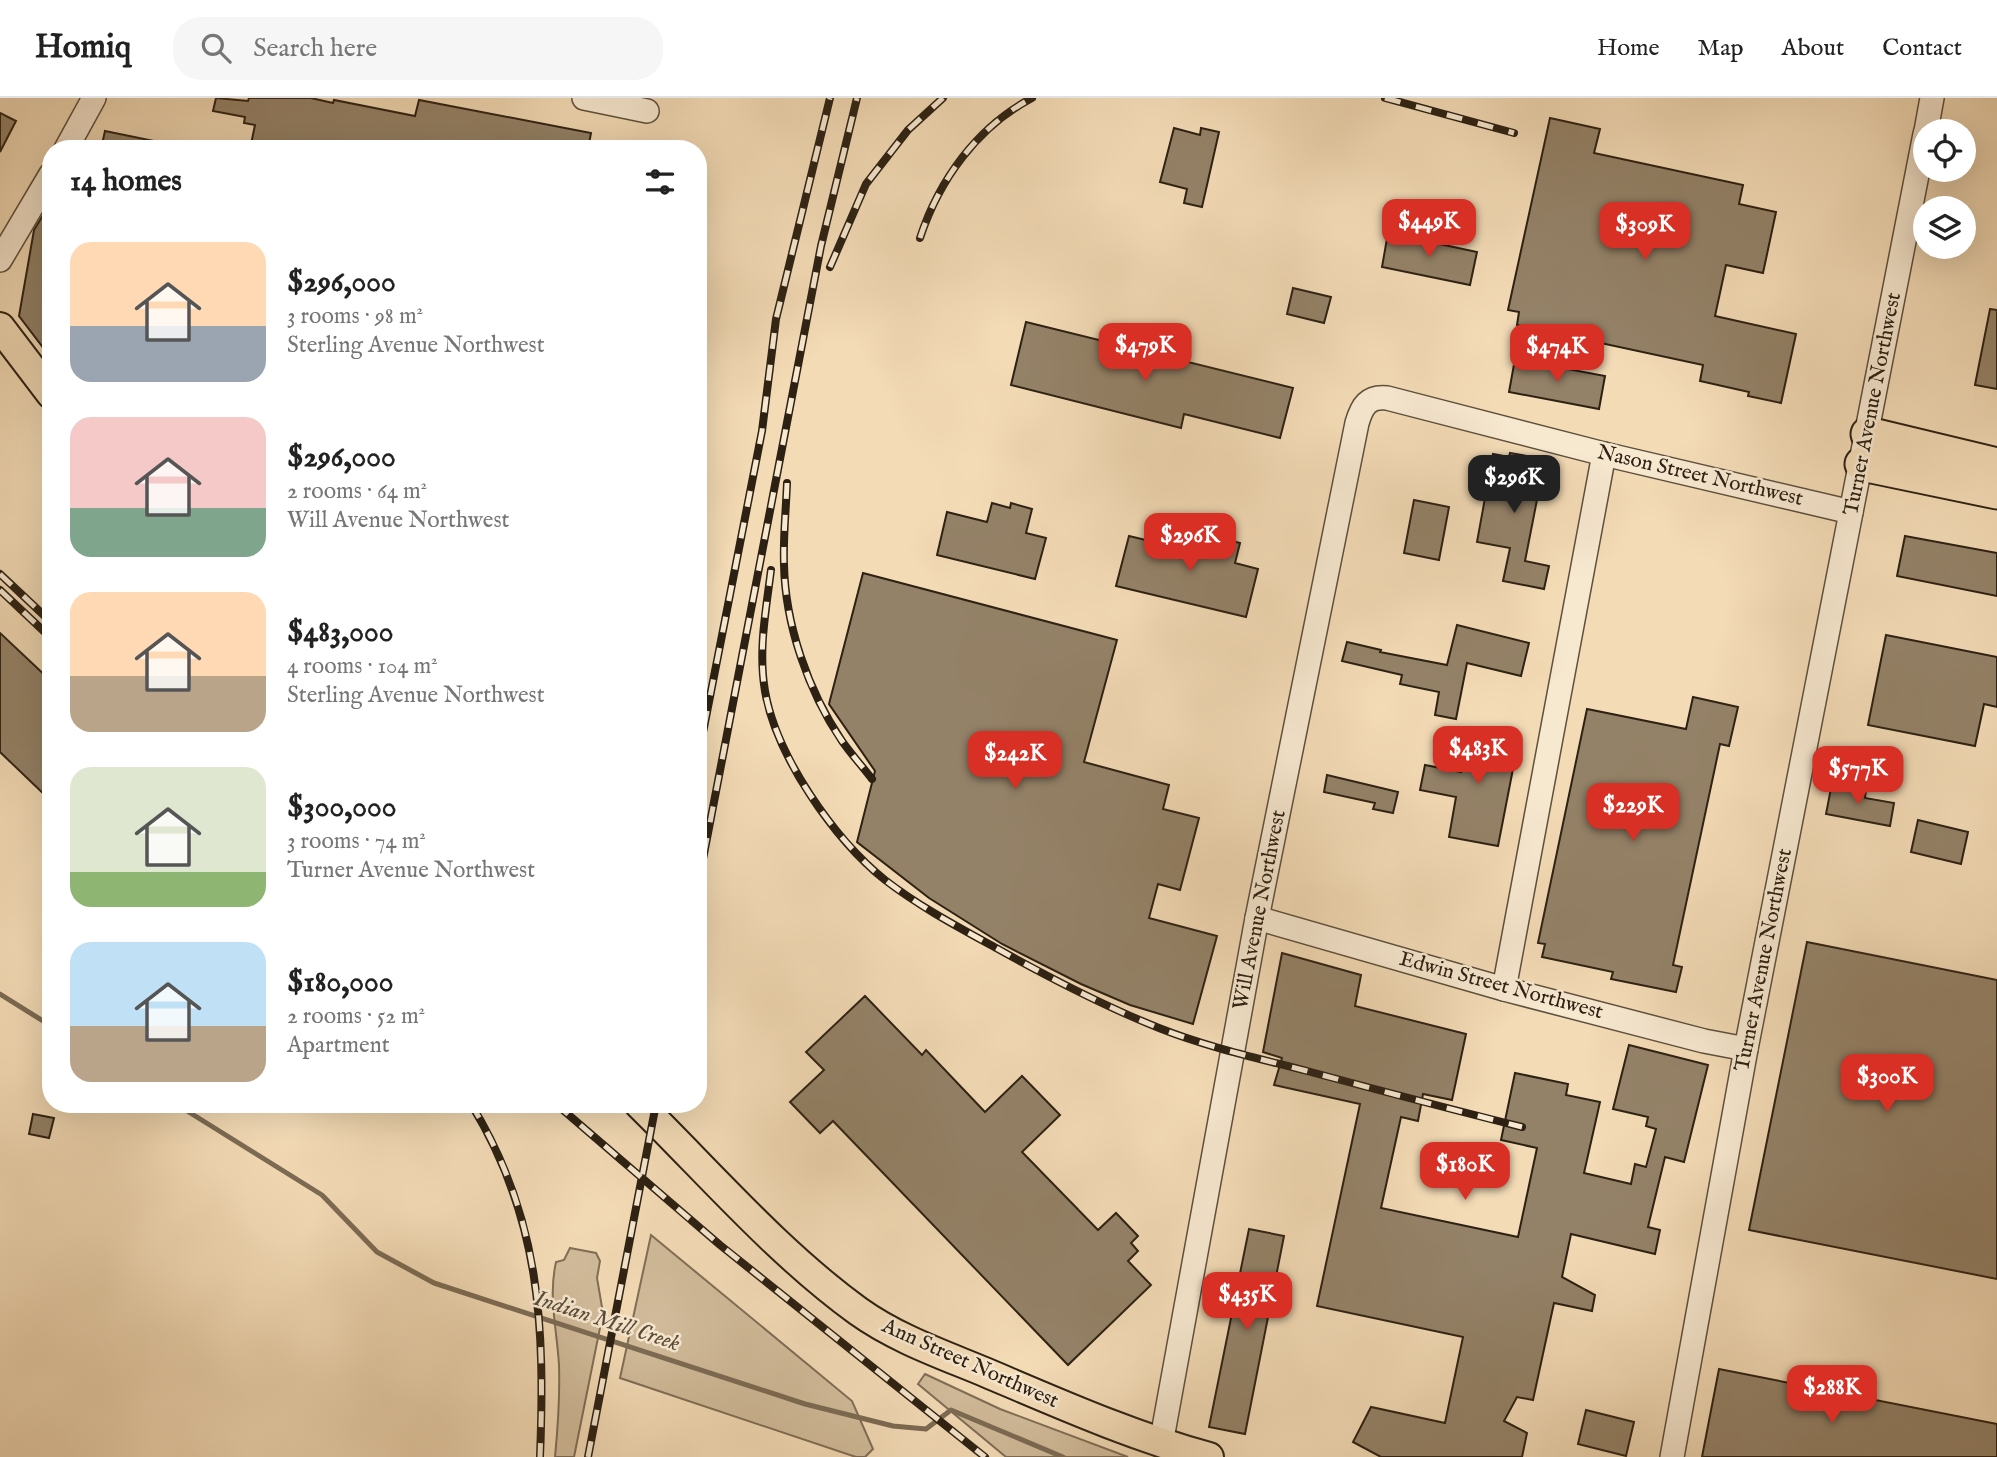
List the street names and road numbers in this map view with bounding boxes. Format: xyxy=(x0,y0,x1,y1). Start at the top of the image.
street label: Turner Avenue Northwest xyxy=(1838,290,1908,518)
street label: Nason Street Northwest xyxy=(1594,439,1806,513)
street label: Will Avenue Northwest xyxy=(1227,808,1293,1012)
street label: Turner Avenue Northwest xyxy=(1729,846,1799,1074)
street label: Edwin Street Northwest xyxy=(1396,946,1606,1026)
street label: Ann Street Northwest xyxy=(877,1313,1062,1415)

